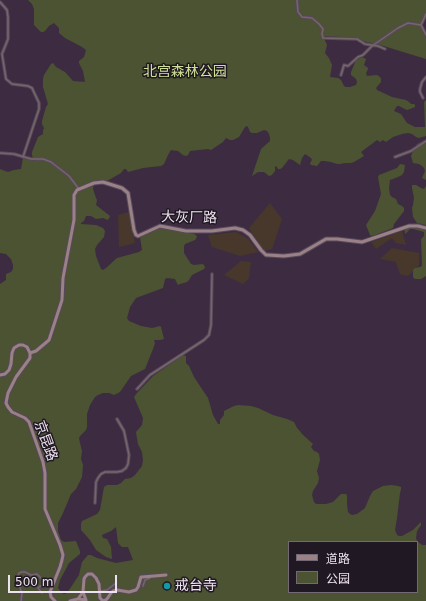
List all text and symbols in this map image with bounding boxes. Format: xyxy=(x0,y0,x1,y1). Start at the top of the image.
park label: 北宫森林公园 xyxy=(143,64,227,80)
street label: 大灰厂路 xyxy=(161,209,217,227)
street label: 京昆路 xyxy=(30,418,60,464)
legend xyxy=(288,541,418,593)
text: 道路 xyxy=(326,552,350,566)
scale bar xyxy=(10,567,119,593)
text: 公园 xyxy=(326,572,350,586)
text: 500 m xyxy=(15,575,53,589)
place label: 戒台寺 xyxy=(175,578,217,594)
marker: 戒台寺 xyxy=(162,581,172,591)

